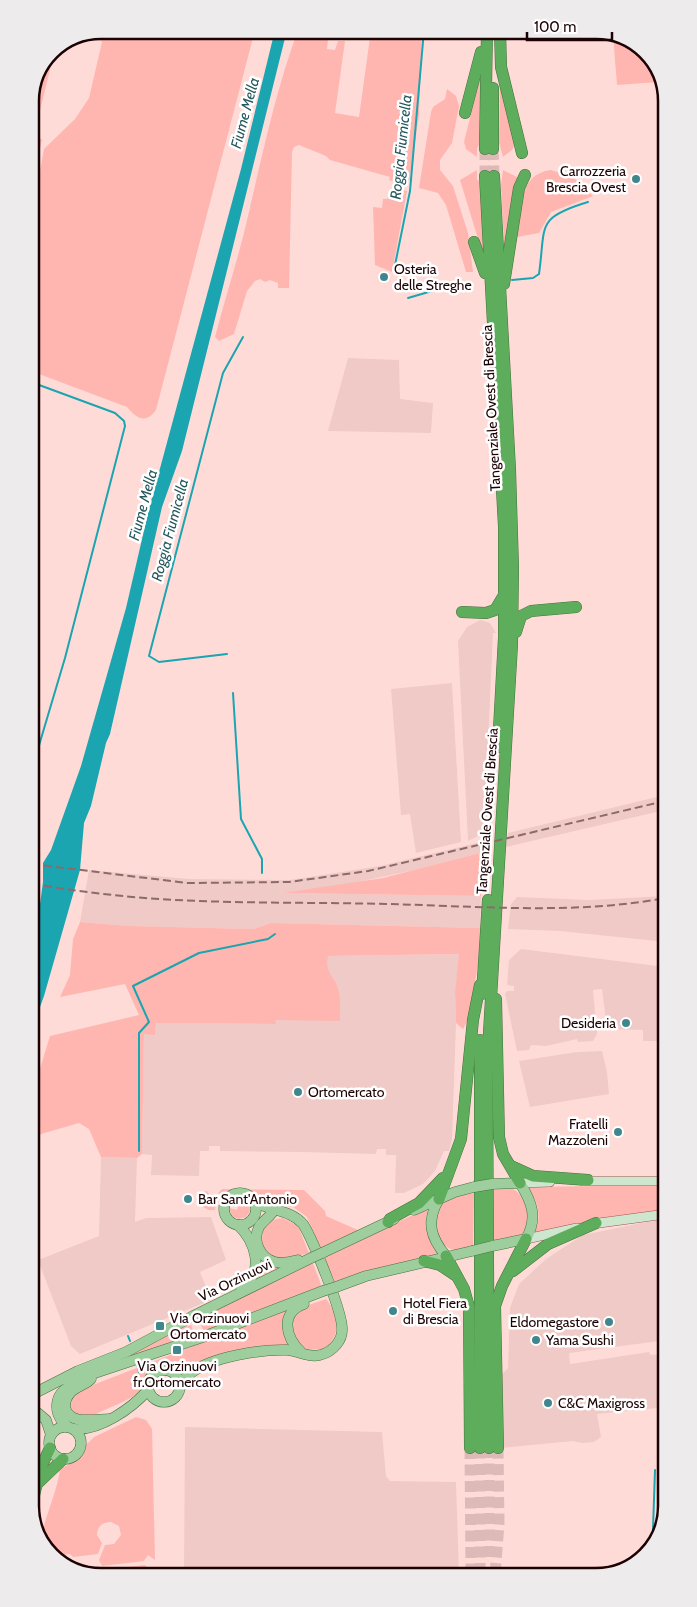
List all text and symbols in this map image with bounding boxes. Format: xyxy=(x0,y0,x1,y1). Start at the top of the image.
scale bar xyxy=(527,10,612,42)
text: 100 m xyxy=(534,18,576,36)
water label: Fiume Mella xyxy=(227,75,263,151)
water label: Roggia Fiumicella xyxy=(387,94,415,200)
place label: Carrozzeria Brescia Ovest xyxy=(546,162,626,196)
marker: Carrozzeria Brescia Ovest xyxy=(630,173,642,185)
place label: Osteria delle Streghe xyxy=(394,260,472,294)
marker: Osteria delle Streghe xyxy=(378,271,390,283)
street label: Tangenziale Ovest di Brescia xyxy=(478,324,504,492)
water label: Fiume Mella xyxy=(125,467,161,543)
water label: Roggia Fiumicella xyxy=(148,477,192,583)
street label: Tangenziale Ovest di Brescia xyxy=(472,727,502,895)
place label: Desideria xyxy=(561,1014,616,1032)
marker: Desideria xyxy=(620,1017,632,1029)
place label: Ortomercato xyxy=(308,1083,385,1101)
marker: Ortomercato xyxy=(292,1086,304,1098)
place label: Fratelli Mazzoleni xyxy=(548,1115,608,1149)
marker: Fratelli Mazzoleni xyxy=(612,1126,624,1138)
place label: Bar Sant'Antonio xyxy=(198,1190,297,1208)
marker: Bar Sant'Antonio xyxy=(182,1193,194,1205)
street label: Via Orzinuovi xyxy=(195,1255,275,1305)
place label: Hotel Fiera di Brescia xyxy=(403,1294,467,1328)
marker: Hotel Fiera di Brescia xyxy=(387,1305,399,1317)
place label: Via Orzinuovi Ortomercato xyxy=(170,1309,249,1343)
place label: Eldomegastore xyxy=(510,1313,599,1331)
marker: Eldomegastore xyxy=(603,1316,615,1328)
marker: Via Orzinuovi Ortomercato xyxy=(154,1320,166,1332)
place label: Yama Sushi xyxy=(545,1331,614,1349)
marker: Yama Sushi xyxy=(530,1334,542,1346)
marker: Via Orzinuovi fr.Ortomercato xyxy=(171,1344,183,1356)
place label: Via Orzinuovi fr.Ortomercato xyxy=(133,1357,221,1391)
place label: C&C Maxigross xyxy=(558,1394,645,1412)
marker: C&C Maxigross xyxy=(542,1397,554,1409)

